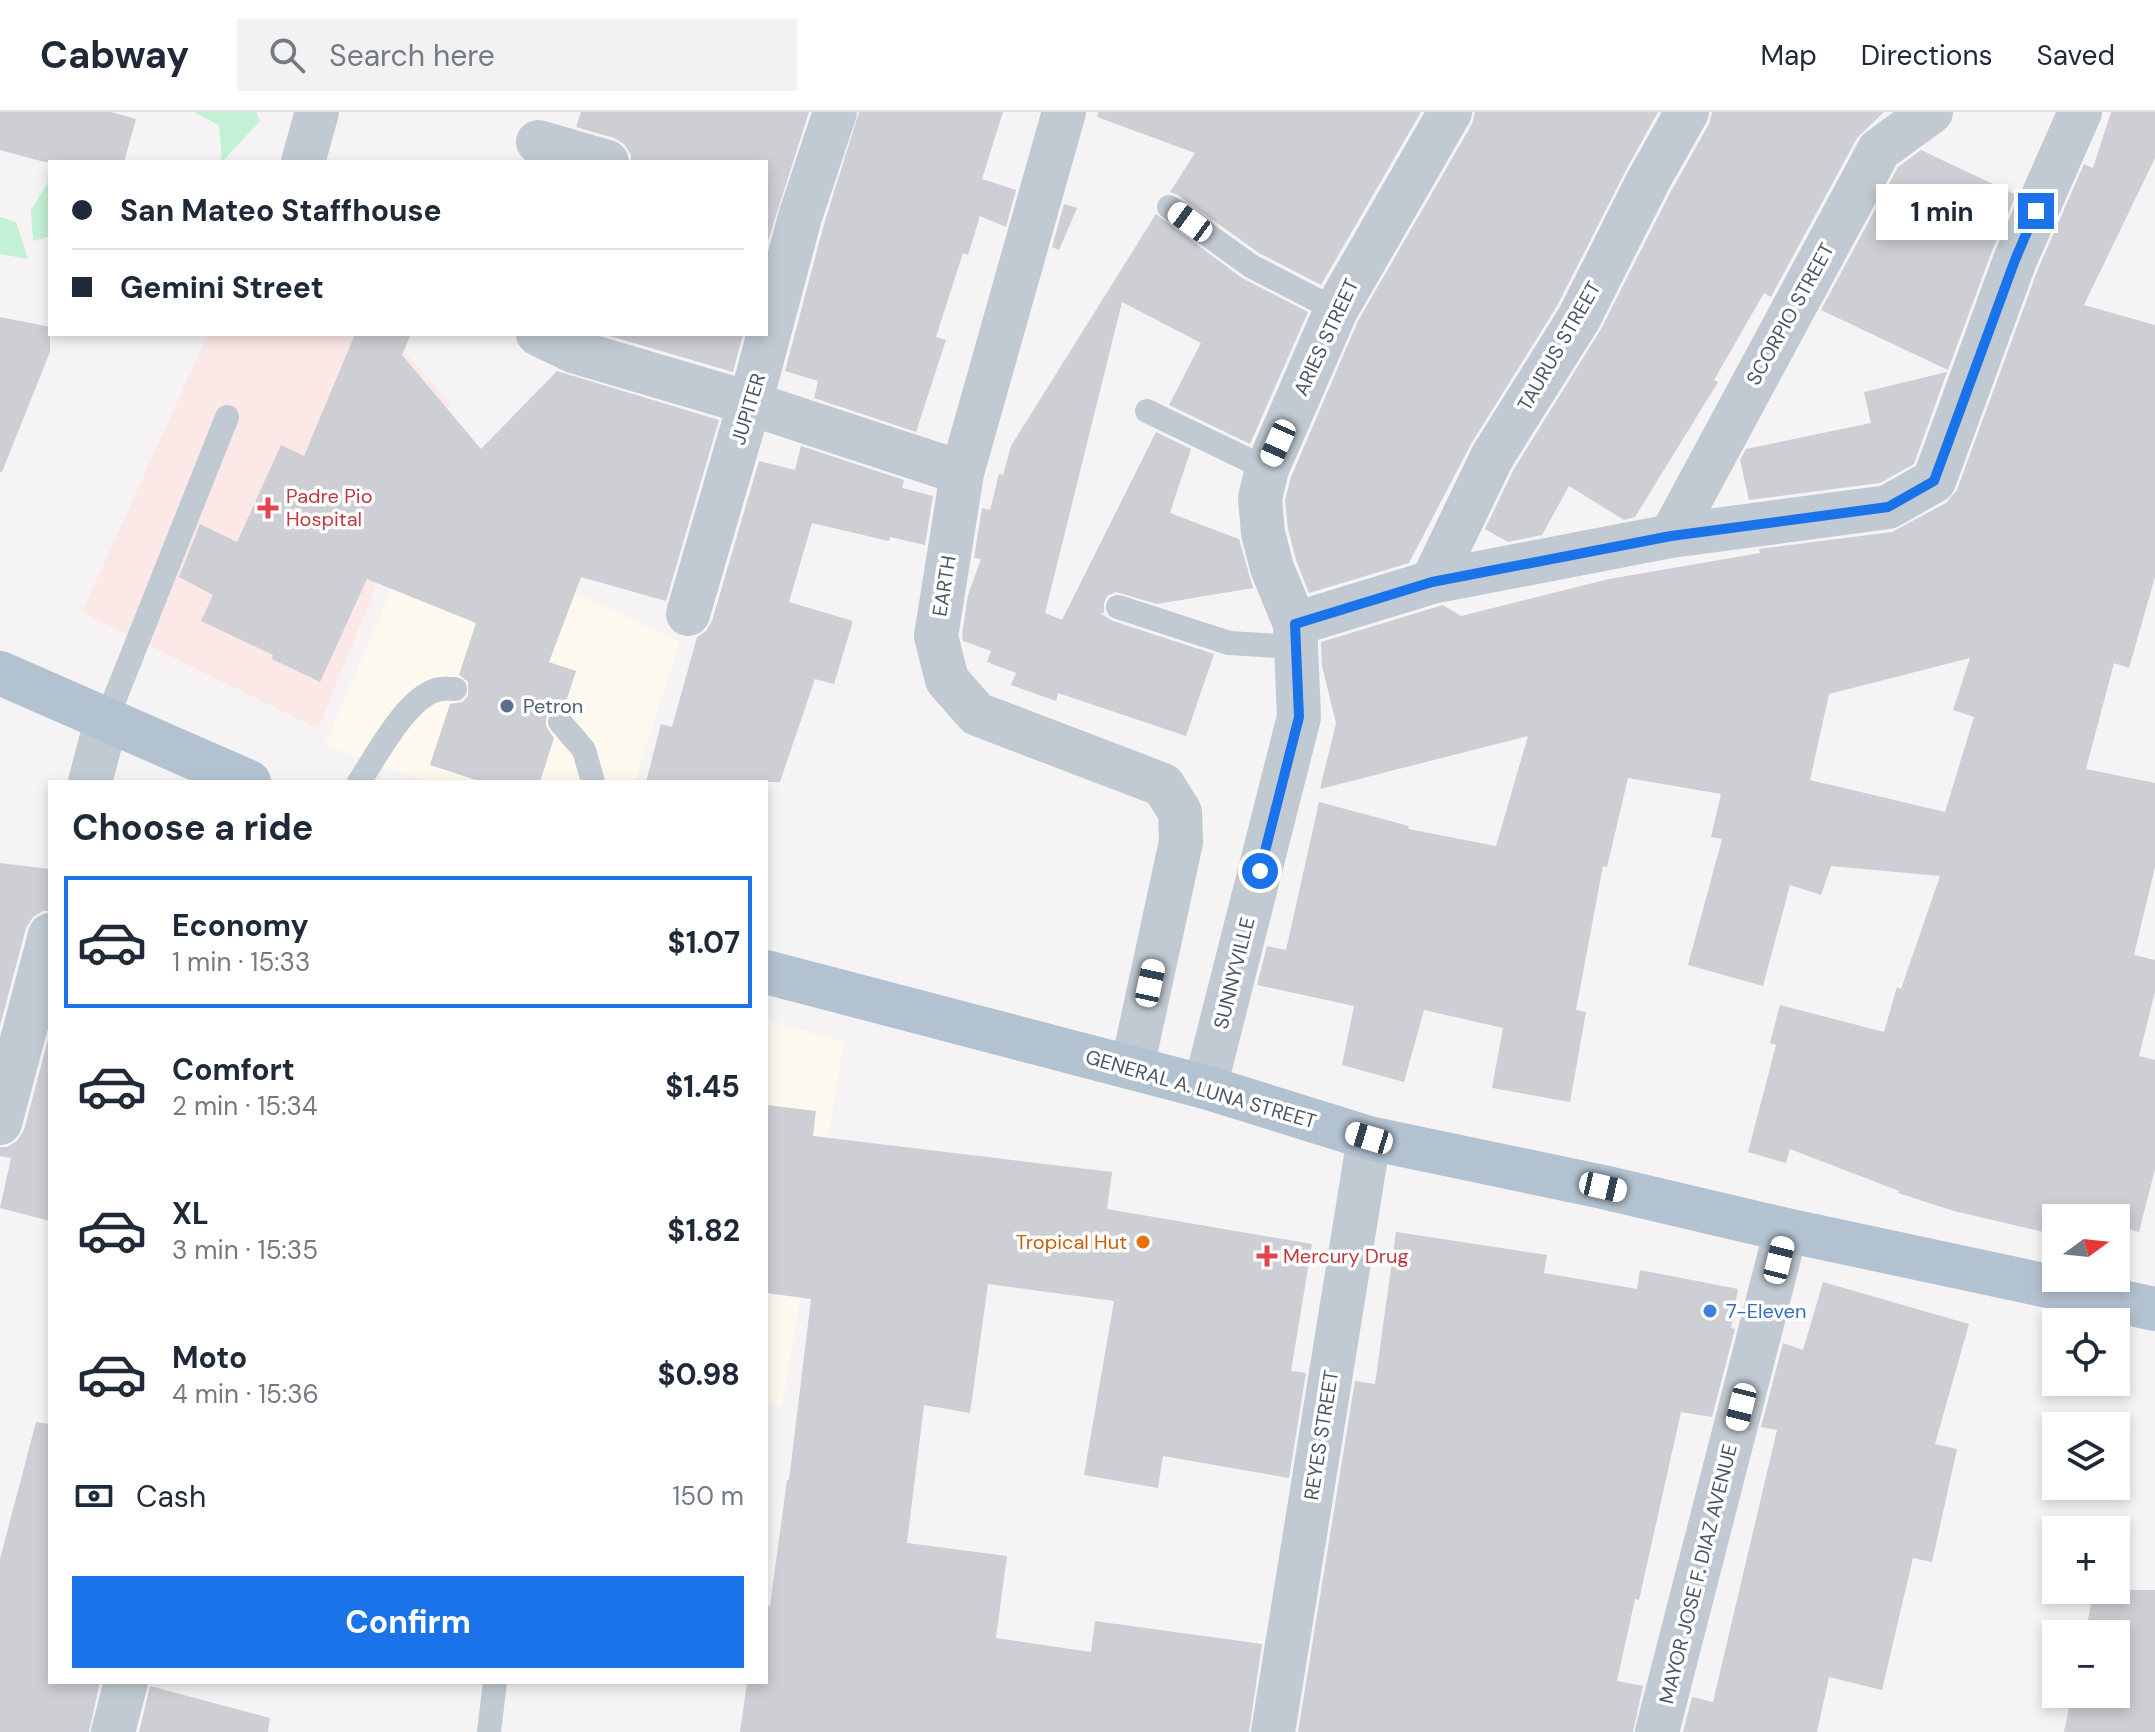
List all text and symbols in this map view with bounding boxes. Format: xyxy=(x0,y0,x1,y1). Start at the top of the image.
search box xyxy=(237,19,797,91)
text: Cabway xyxy=(40,30,189,80)
icon: search xyxy=(265,33,309,77)
text: Search here xyxy=(329,36,495,75)
text: Map xyxy=(1760,37,1817,74)
text: Directions xyxy=(1861,37,1993,74)
text: Saved xyxy=(2037,37,2115,74)
callout: 1 min xyxy=(1876,183,2008,239)
text: San Mateo Staffhouse xyxy=(120,191,442,230)
route end xyxy=(2018,193,2054,229)
text: 1 min xyxy=(1910,195,1974,229)
car xyxy=(1164,198,1216,246)
street label: SCORPIO STREET xyxy=(1740,238,1840,390)
text: Gemini Street xyxy=(120,268,324,307)
street label: ARIES STREET xyxy=(1288,274,1364,400)
street label: TAURUS STREET xyxy=(1511,276,1607,416)
street label: JUPITER xyxy=(725,370,771,448)
car xyxy=(1257,416,1299,470)
place label: Padre Pio Hospital xyxy=(286,483,373,532)
marker: Padre Pio Hospital xyxy=(257,497,279,519)
street label: EARTH xyxy=(926,554,962,618)
place label: Petron xyxy=(523,693,583,719)
marker: Petron xyxy=(498,697,516,715)
text: Choose a ride xyxy=(72,804,313,851)
route start xyxy=(1242,853,1278,889)
icon: car xyxy=(76,906,148,978)
text: Economy xyxy=(172,906,309,945)
street label: SUNNYVILLE xyxy=(1208,914,1260,1032)
text: $1.07 xyxy=(668,923,740,962)
text: 1 min · 15:33 xyxy=(172,945,310,979)
car xyxy=(1133,957,1167,1009)
street label: GENERAL A. LUNA STREET xyxy=(1083,1044,1319,1134)
icon: car xyxy=(76,1050,148,1122)
text: Comfort xyxy=(172,1050,295,1089)
text: $1.45 xyxy=(665,1067,740,1106)
text: 2 min · 15:34 xyxy=(172,1089,318,1123)
car xyxy=(1343,1120,1395,1156)
car xyxy=(1577,1170,1629,1204)
icon: car xyxy=(76,1194,148,1266)
text: XL xyxy=(172,1194,209,1233)
north arrow xyxy=(2042,1204,2130,1292)
map controls xyxy=(2042,1204,2130,1708)
text: $1.82 xyxy=(667,1211,740,1250)
place label: Tropical Hut xyxy=(1016,1229,1127,1255)
text: 3 min · 15:35 xyxy=(172,1233,318,1267)
marker: Tropical Hut xyxy=(1134,1233,1152,1251)
car xyxy=(1762,1234,1796,1286)
place label: Mercury Drug xyxy=(1283,1243,1409,1269)
marker: Mercury Drug xyxy=(1258,1247,1276,1265)
place label: 7-Eleven xyxy=(1726,1298,1806,1324)
marker: 7-Eleven xyxy=(1701,1302,1719,1320)
button: locate xyxy=(2042,1308,2130,1396)
icon: car xyxy=(76,1338,148,1410)
text: Moto xyxy=(172,1338,247,1377)
text: $0.98 xyxy=(657,1355,740,1394)
street label: REYES STREET xyxy=(1298,1368,1344,1502)
text: 4 min · 15:36 xyxy=(172,1377,319,1411)
car xyxy=(1724,1381,1758,1433)
button: layers xyxy=(2042,1412,2130,1500)
street label: MAYOR JOSE F. DIAZ AVENUE xyxy=(1653,1442,1743,1706)
icon: cash xyxy=(72,1474,116,1518)
text: Cash xyxy=(136,1477,206,1516)
text: 150 m xyxy=(672,1479,744,1513)
button: + xyxy=(2042,1516,2130,1604)
button: Confirm xyxy=(72,1576,744,1668)
button: − xyxy=(2042,1620,2130,1708)

